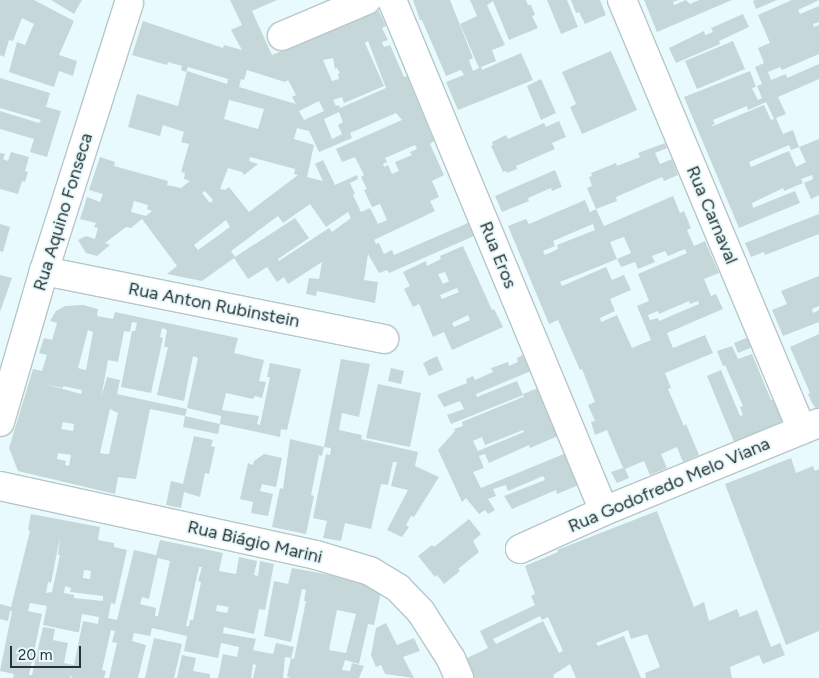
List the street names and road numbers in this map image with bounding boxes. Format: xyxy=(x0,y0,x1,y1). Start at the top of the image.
street label: Rua Aquino Fonseca xyxy=(29,130,97,294)
street label: Rua Carnaval xyxy=(682,163,742,267)
street label: Rua Eros xyxy=(475,218,521,292)
street label: Rua Anton Rubinstein xyxy=(126,278,302,332)
street label: Rua Godofredo Melo Viana xyxy=(565,433,773,537)
street label: Rua Biágio Marini xyxy=(185,516,325,568)

